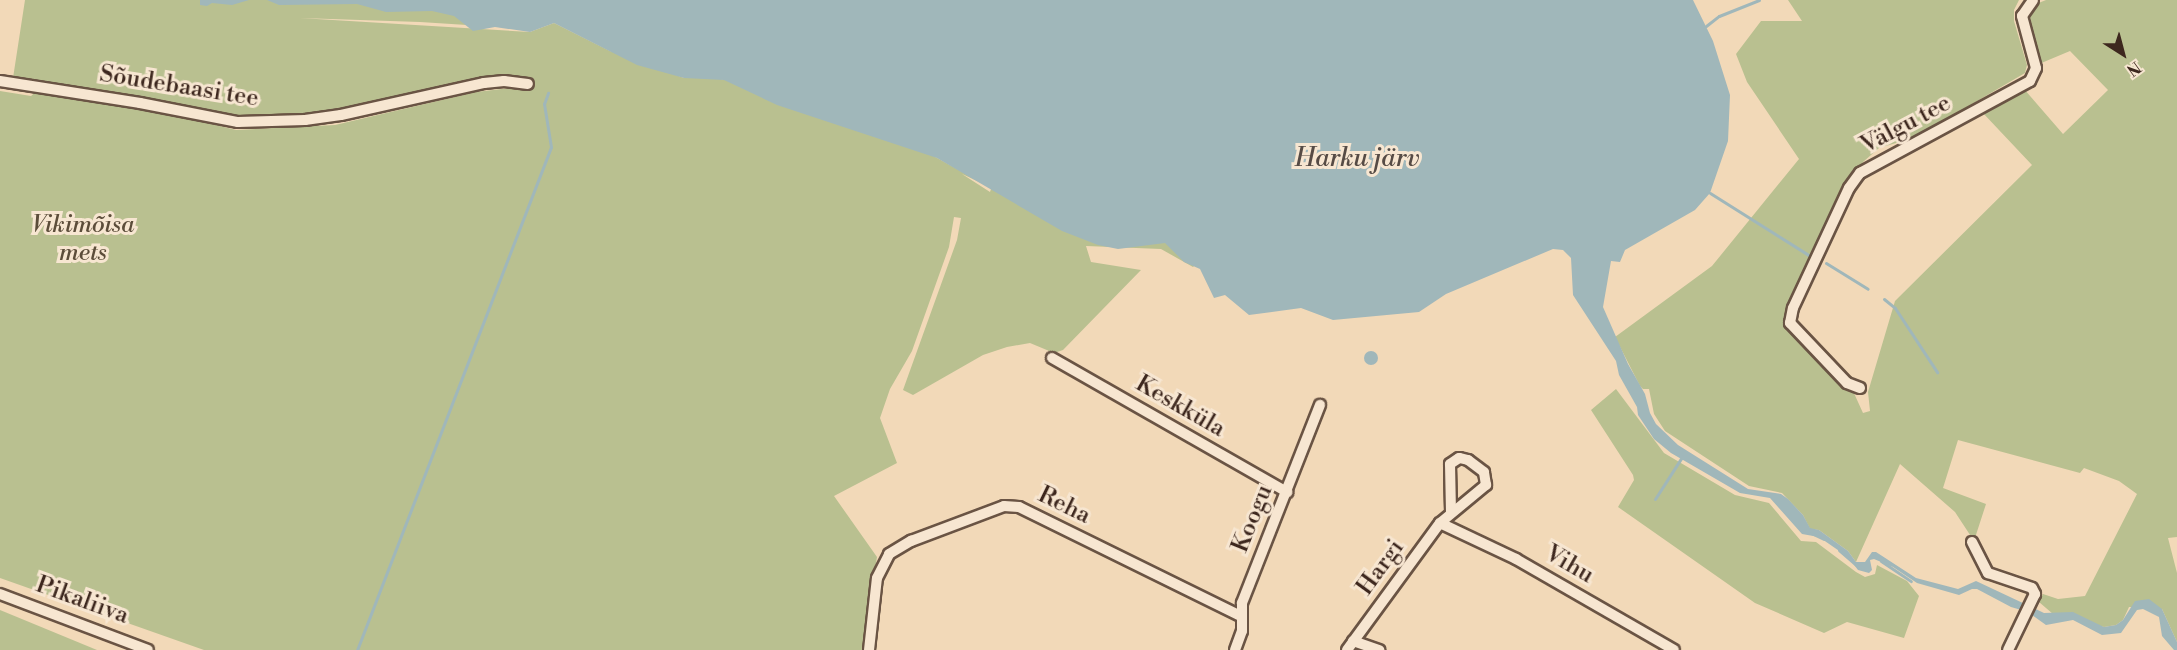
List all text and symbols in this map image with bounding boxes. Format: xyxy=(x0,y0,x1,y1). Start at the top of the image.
north arrow xyxy=(2093,24,2153,84)
text: N xyxy=(2123,57,2145,80)
street label: Sõudebaasi tee xyxy=(97,60,261,114)
street label: Välgu tee xyxy=(1856,89,1956,161)
water label: Harku järv xyxy=(1294,143,1420,175)
park label: Vikimõisa mets xyxy=(32,212,134,268)
street label: Keskküla xyxy=(1130,370,1230,444)
street label: Reha xyxy=(1033,481,1095,531)
street label: Koogu xyxy=(1226,481,1280,557)
street label: Hargi xyxy=(1351,534,1411,602)
street label: Vihu xyxy=(1539,540,1599,590)
street label: Pikaliiva xyxy=(32,571,132,631)

